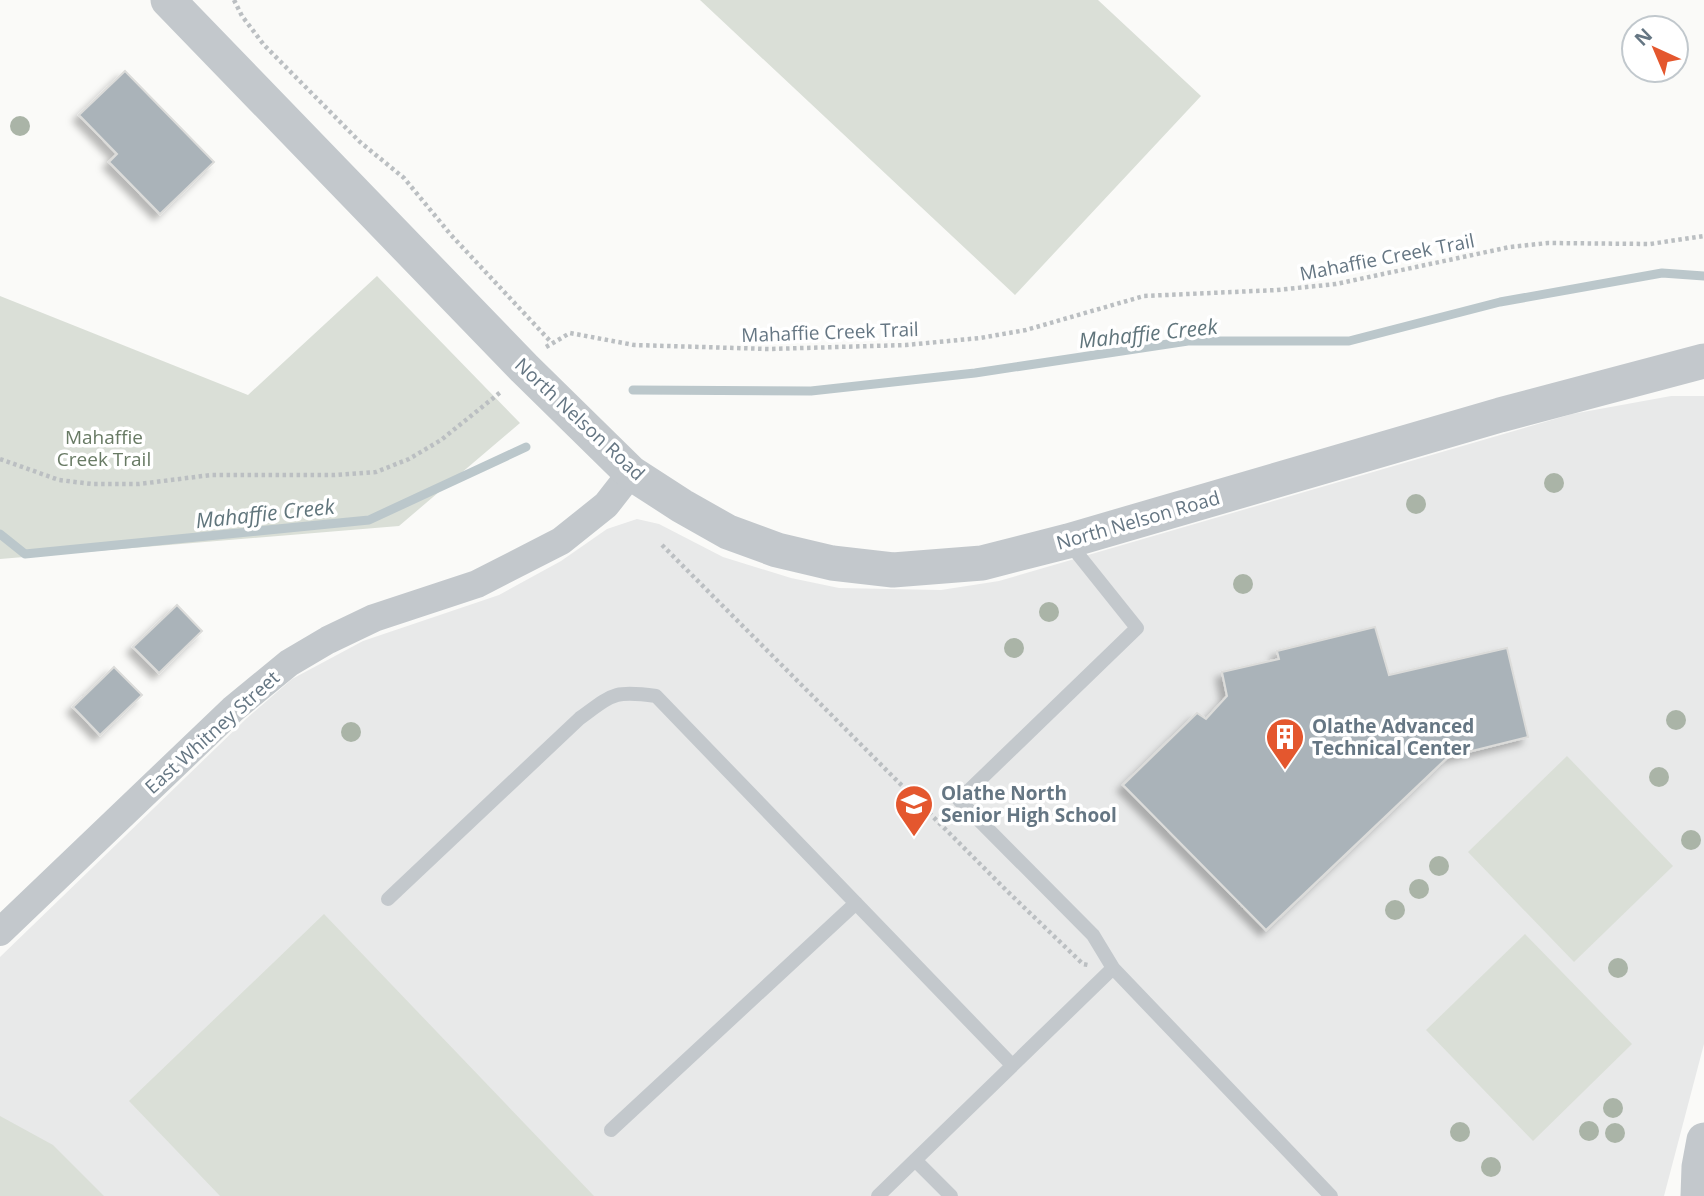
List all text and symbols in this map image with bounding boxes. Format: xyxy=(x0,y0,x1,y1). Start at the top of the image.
north arrow xyxy=(1620,14,1690,84)
text: N xyxy=(1629,22,1658,51)
street label: Mahaffie Creek Trail xyxy=(1297,227,1477,287)
water label: Mahaffie Creek xyxy=(1077,312,1220,354)
street label: Mahaffie Creek Trail xyxy=(741,316,919,348)
street label: North Nelson Road xyxy=(509,352,651,486)
park label: Mahaffie Creek Trail xyxy=(57,424,151,472)
street label: North Nelson Road xyxy=(1053,484,1223,556)
water label: Mahaffie Creek xyxy=(194,492,337,534)
street label: East Whitney Street xyxy=(139,664,285,799)
place label: Olathe Advanced Technical Center xyxy=(1312,713,1474,761)
building icon: Olathe Advanced Technical Center xyxy=(1264,716,1306,771)
place label: Olathe North Senior High School xyxy=(941,780,1117,828)
school or university icon: Olathe North Senior High School xyxy=(893,783,935,838)

